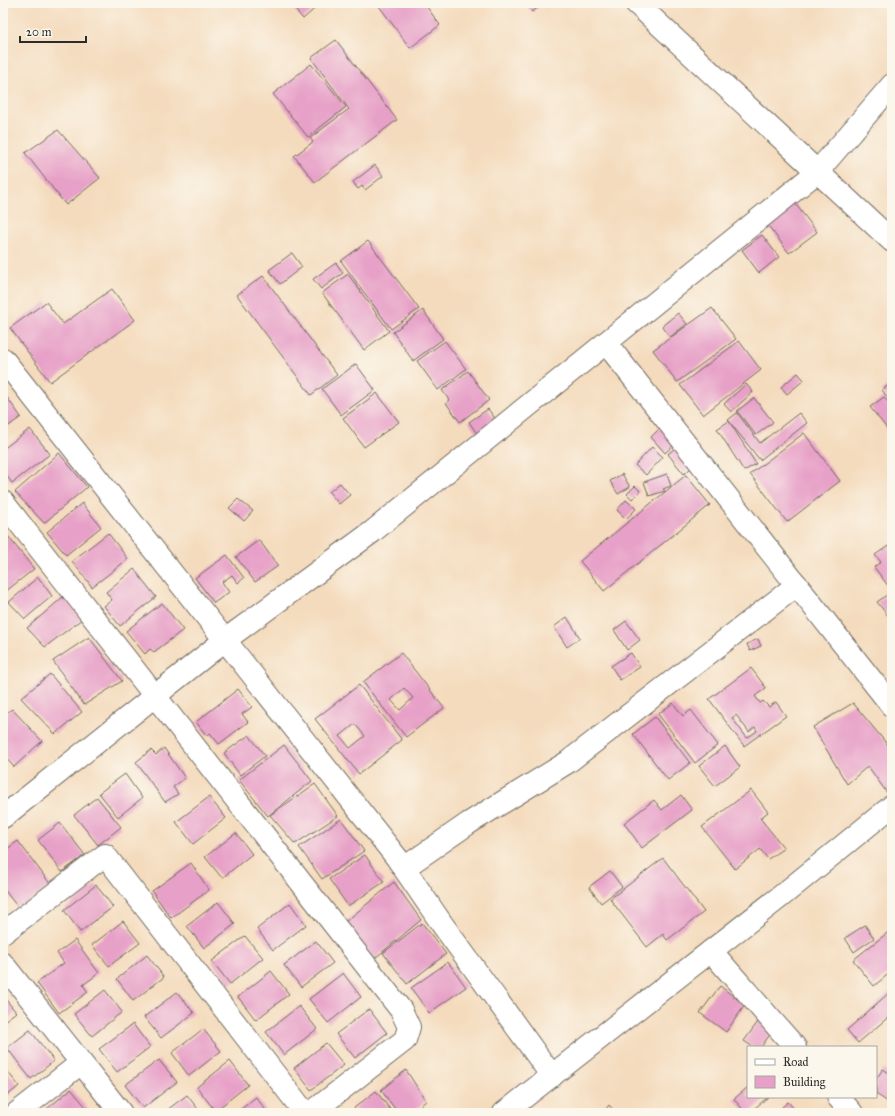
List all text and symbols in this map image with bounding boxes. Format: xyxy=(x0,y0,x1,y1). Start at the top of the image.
scale bar xyxy=(20,18,86,44)
text: 20 m xyxy=(26,25,52,39)
legend xyxy=(747,1046,877,1098)
text: Road xyxy=(783,1055,809,1069)
text: Building xyxy=(783,1075,826,1090)

